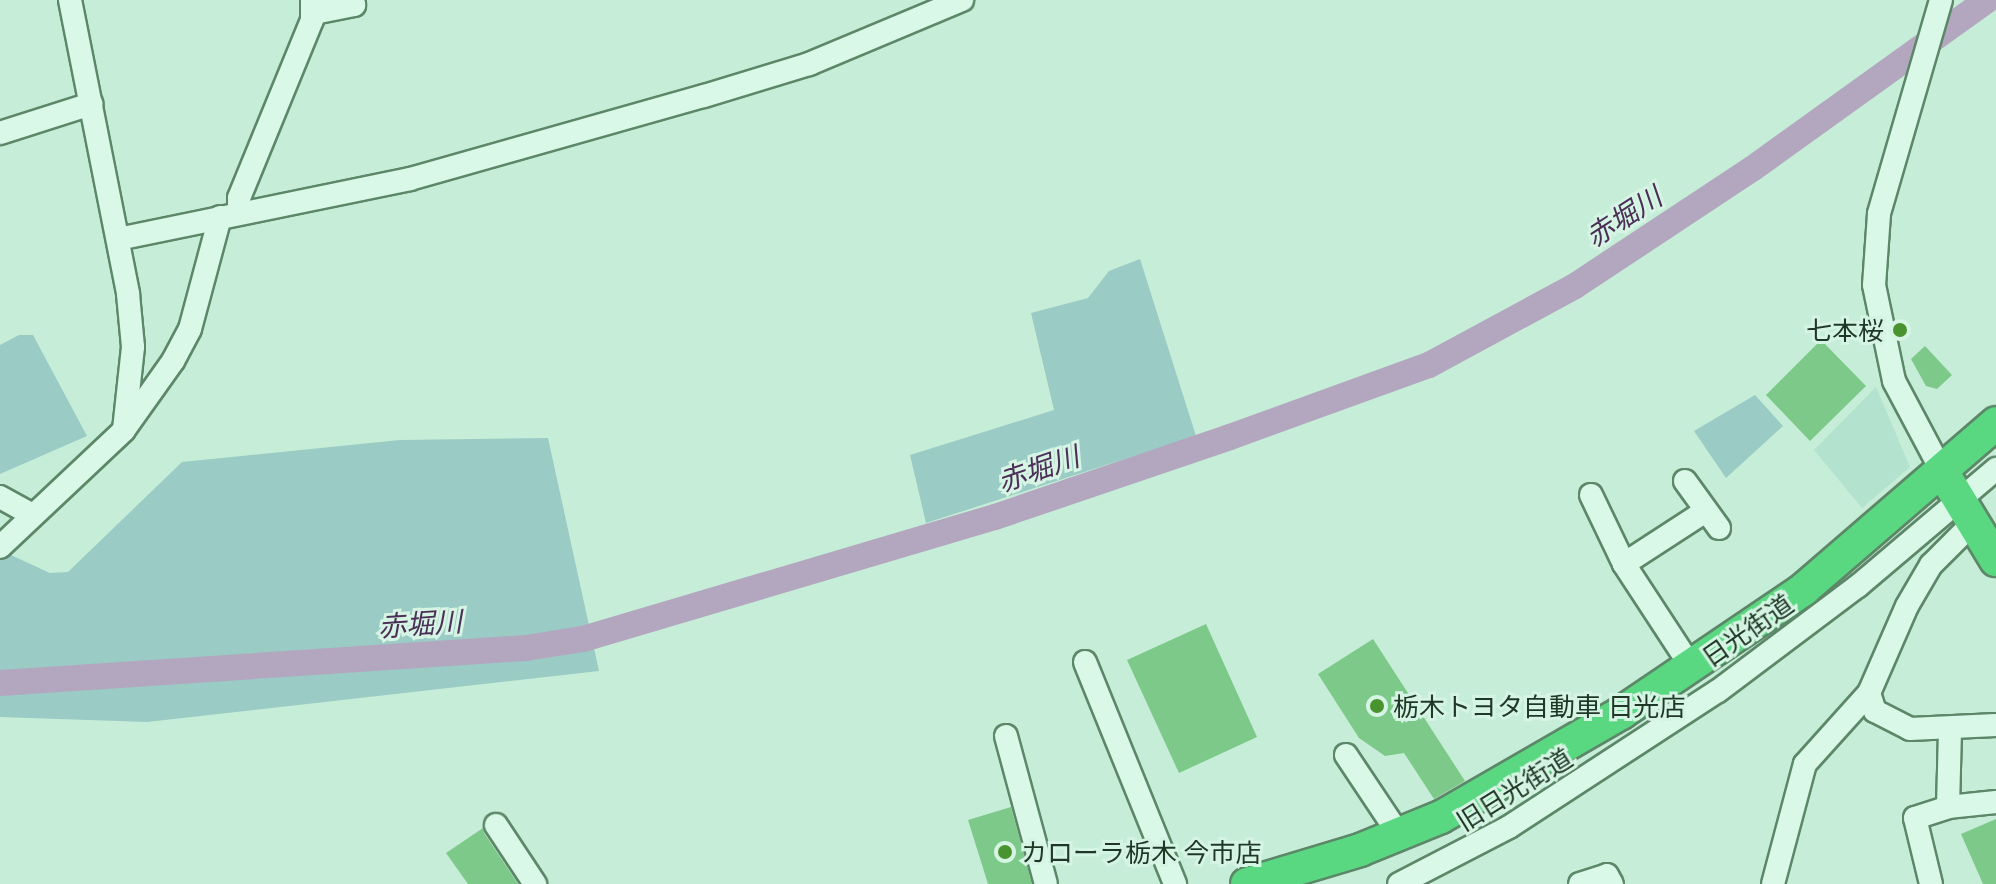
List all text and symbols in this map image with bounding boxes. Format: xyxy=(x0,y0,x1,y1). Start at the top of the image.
water label: 赤堀川 xyxy=(1579,179,1667,253)
place label: 七本桜 xyxy=(1806,314,1884,346)
marker: 七本桜 xyxy=(1891,321,1909,339)
water label: 赤堀川 xyxy=(993,438,1083,498)
street label: 日光街道 xyxy=(1695,587,1799,673)
water label: 赤堀川 xyxy=(377,603,463,643)
place label: 栃木トヨタ自動車 日光店 xyxy=(1393,690,1685,722)
marker: 栃木トヨタ自動車 日光店 xyxy=(1368,697,1386,715)
street label: 旧日光街道 xyxy=(1451,741,1577,837)
place label: カローラ栃木 今市店 xyxy=(1021,836,1261,868)
marker: カローラ栃木 今市店 xyxy=(996,843,1014,861)

